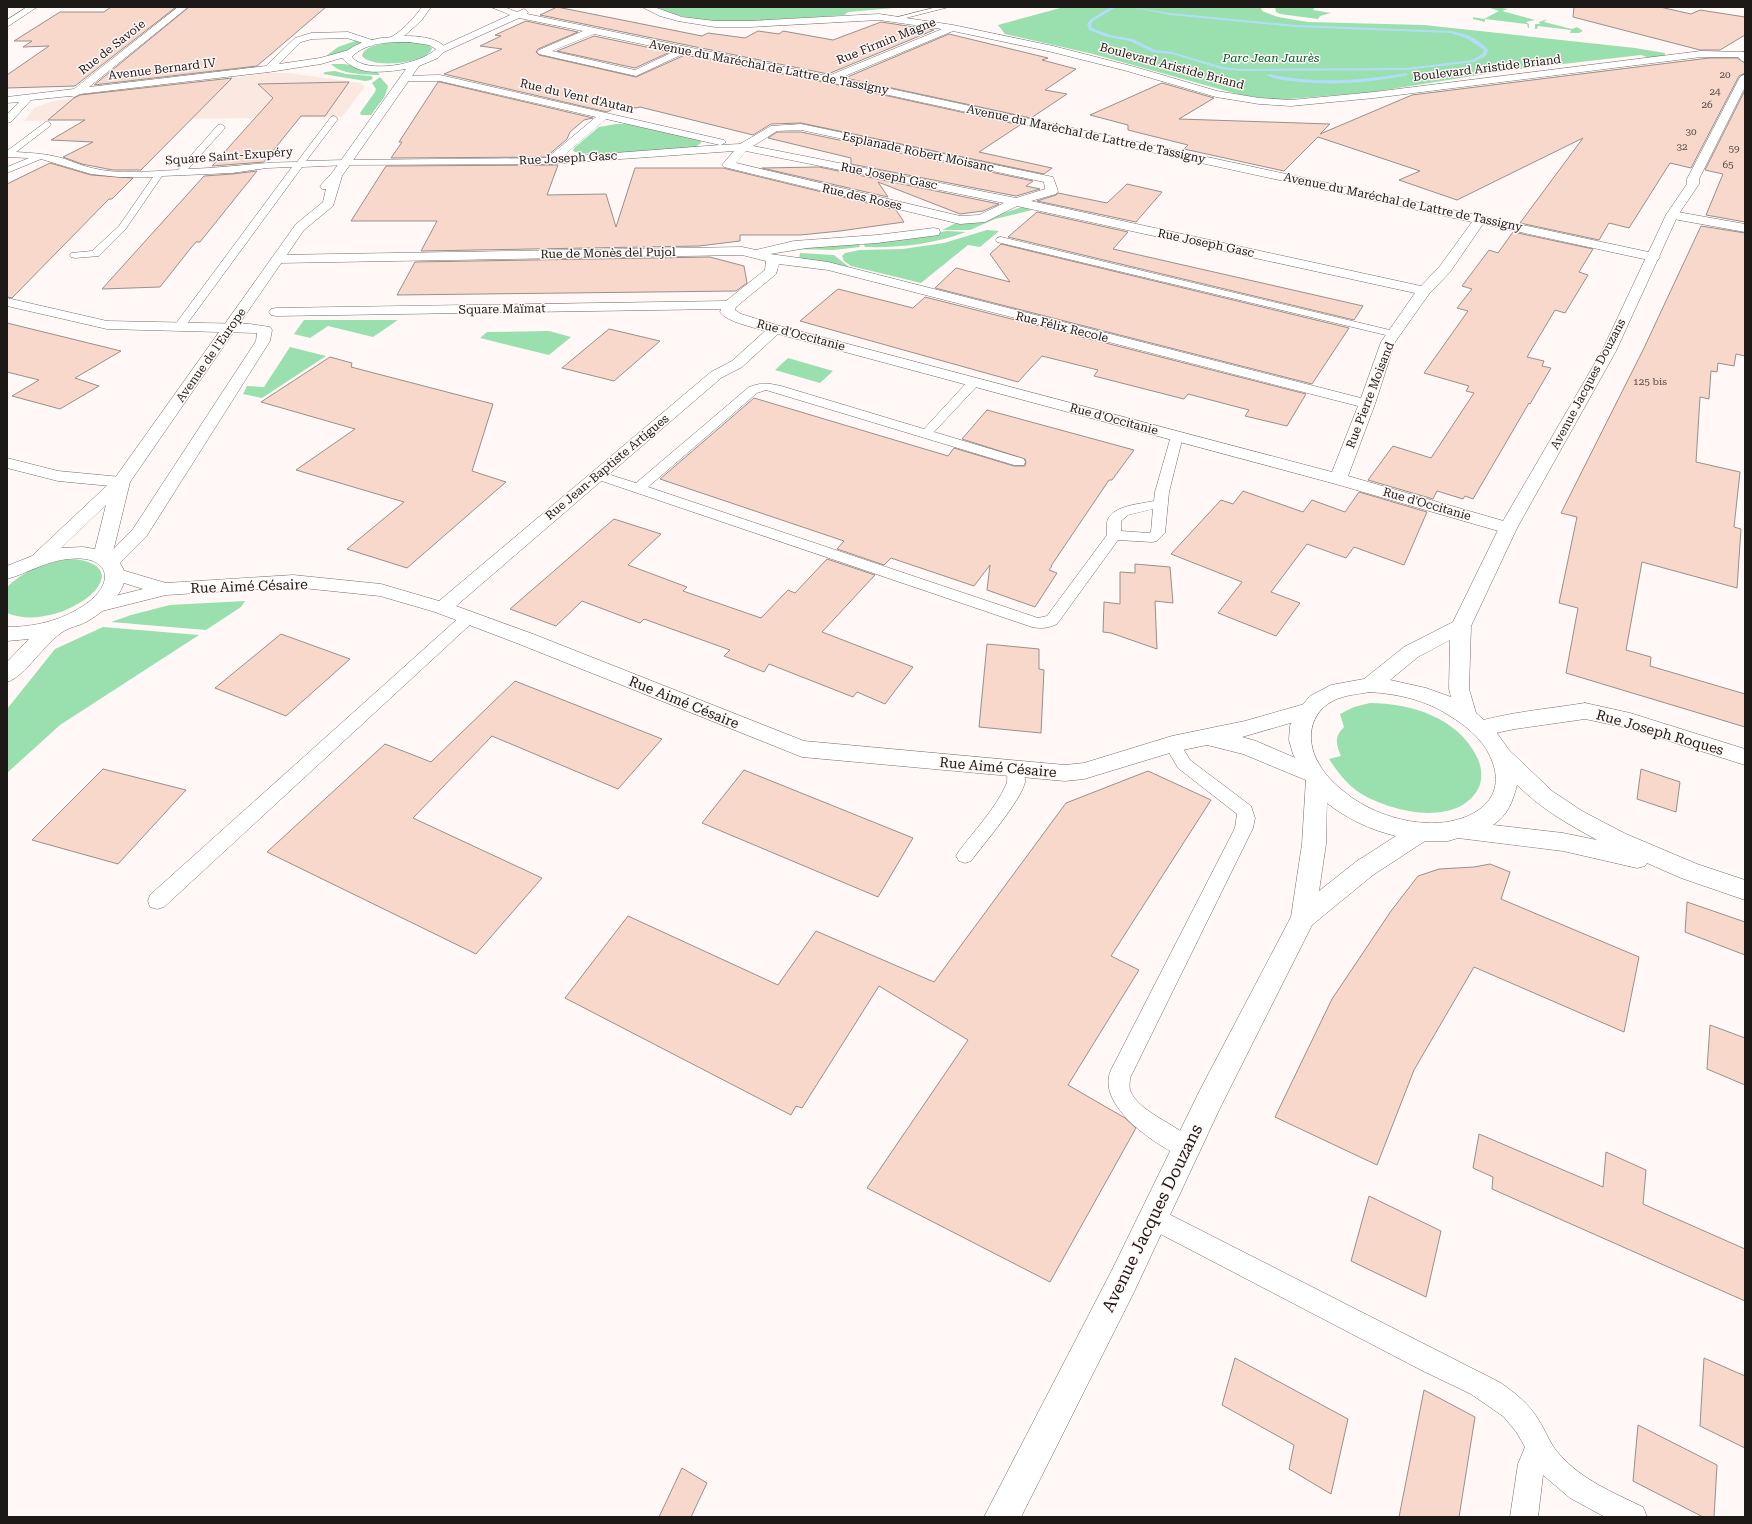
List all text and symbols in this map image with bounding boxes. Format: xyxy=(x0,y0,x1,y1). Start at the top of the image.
street label: Rue Firmin Magne xyxy=(834,15,938,67)
street label: Rue de Savoie xyxy=(76,16,148,77)
street label: Avenue du Maréchal de Lattre de Tassigny xyxy=(648,37,891,97)
street label: Boulevard Aristide Briand xyxy=(1098,40,1246,92)
park label: Parc Jean Jaurès xyxy=(1222,51,1320,65)
street label: Boulevard Aristide Briand xyxy=(1412,52,1562,84)
street label: Avenue Bernard IV xyxy=(107,55,217,83)
house number: 20 xyxy=(1719,69,1731,80)
street label: Rue du Vent d'Autan xyxy=(519,76,636,116)
house number: 24 xyxy=(1709,86,1721,97)
house number: 26 xyxy=(1701,99,1713,110)
street label: Avenue du Maréchal de Lattre de Tassigny xyxy=(965,102,1208,166)
house number: 30 xyxy=(1685,126,1697,137)
street label: Esplanade Robert Moisanc xyxy=(841,129,995,175)
house number: 32 xyxy=(1676,141,1688,152)
house number: 59 xyxy=(1728,143,1740,154)
street label: Square Saint-Exupéry xyxy=(165,144,294,167)
street label: Rue Joseph Gasc xyxy=(518,148,618,168)
house number: 65 xyxy=(1722,159,1734,170)
street label: Rue Joseph Gasc xyxy=(839,160,939,192)
street label: Avenue du Maréchal de Lattre de Tassigny xyxy=(1282,170,1525,234)
street label: Rue des Roses xyxy=(821,181,904,213)
street label: Rue Joseph Gasc xyxy=(1156,226,1256,260)
street label: Rue de Monès del Pujol xyxy=(540,245,676,261)
street label: Square Maïmat xyxy=(458,301,546,317)
street label: Avenue de l'Europe xyxy=(173,305,249,405)
street label: Rue Félix Recole xyxy=(1014,309,1110,345)
street label: Rue d'Occitanie xyxy=(755,316,847,354)
street label: Avenue Jacques Douzans xyxy=(1548,316,1629,452)
street label: Rue Pierre Moisand xyxy=(1343,340,1397,450)
house number: 125 bis xyxy=(1633,376,1667,387)
street label: Rue d'Occitanie xyxy=(1068,400,1160,438)
street label: Rue Jean-Baptiste Artigues xyxy=(543,411,672,523)
street label: Rue d'Occitanie xyxy=(1381,485,1473,523)
street label: Rue Aimé Césaire xyxy=(190,576,308,596)
street label: Rue Aimé Césaire xyxy=(627,673,742,732)
street label: Rue Joseph Roques xyxy=(1594,706,1726,758)
street label: Rue Aimé Césaire xyxy=(939,754,1057,780)
street label: Avenue Jacques Douzans xyxy=(1098,1121,1206,1315)

